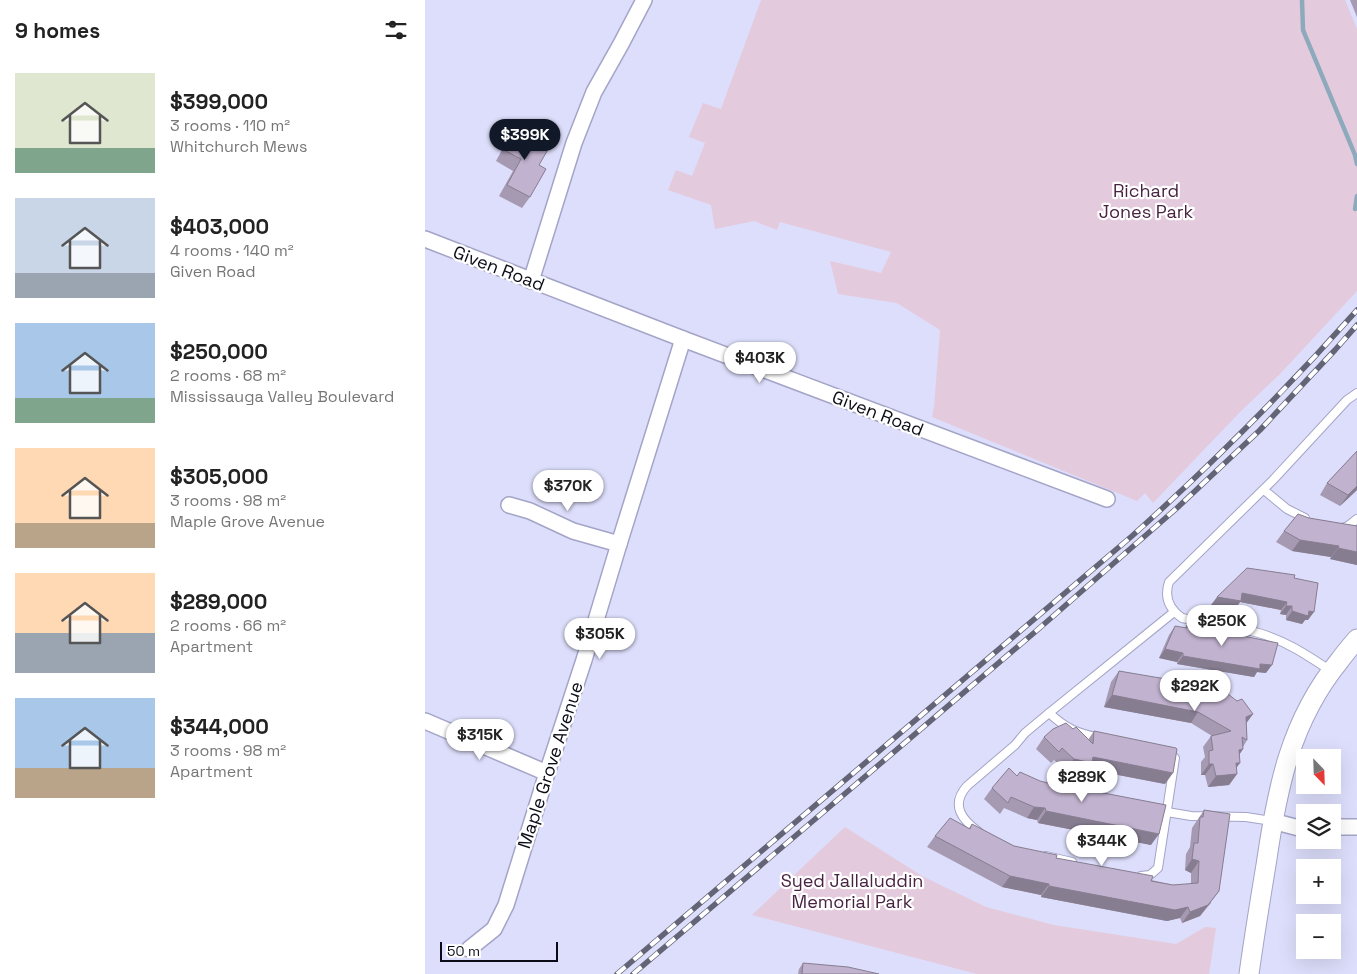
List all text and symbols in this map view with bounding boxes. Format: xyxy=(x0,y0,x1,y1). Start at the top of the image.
icon: filters xyxy=(382,16,410,44)
text: 9 homes xyxy=(15,17,100,44)
text: $399,000 xyxy=(170,88,268,115)
icon: home xyxy=(55,93,115,153)
text: 3 rooms · 110 m² xyxy=(170,115,290,136)
pin: $399K xyxy=(490,119,560,161)
text: $399K xyxy=(500,124,550,145)
text: Whitchurch Mews xyxy=(170,136,307,157)
park label: Richard Jones Park xyxy=(1099,179,1194,223)
text: $403,000 xyxy=(170,213,269,240)
icon: home xyxy=(55,218,115,278)
text: 4 rooms · 140 m² xyxy=(170,240,294,261)
street label: Given Road xyxy=(450,240,548,296)
text: Given Road xyxy=(170,261,255,282)
text: $250,000 xyxy=(170,338,268,365)
pin: $403K xyxy=(725,342,795,384)
icon: home xyxy=(55,343,115,403)
text: $403K xyxy=(735,347,785,368)
text: 2 rooms · 68 m² xyxy=(170,365,286,386)
street label: Given Road xyxy=(829,385,927,441)
text: Mississauga Valley Boulevard xyxy=(170,386,394,407)
text: $305,000 xyxy=(170,463,268,490)
icon: home xyxy=(55,468,115,528)
pin: $370K xyxy=(533,470,603,512)
text: $370K xyxy=(544,475,592,496)
text: 3 rooms · 98 m² xyxy=(170,490,286,511)
text: Maple Grove Avenue xyxy=(170,511,325,532)
text: $289,000 xyxy=(170,588,267,615)
icon: home xyxy=(55,593,115,653)
pin: $250K xyxy=(1187,604,1257,647)
text: $250K xyxy=(1197,610,1247,631)
text: 2 rooms · 66 m² xyxy=(170,615,286,636)
pin: $305K xyxy=(565,618,635,660)
text: $305K xyxy=(575,623,625,644)
text: Apartment xyxy=(170,636,253,657)
pin: $292K xyxy=(1160,670,1230,712)
text: $292K xyxy=(1171,675,1219,696)
street label: Maple Grove Avenue xyxy=(512,679,588,851)
text: $344,000 xyxy=(170,713,269,740)
icon: home xyxy=(55,718,115,778)
pin: $315K xyxy=(445,718,515,761)
text: $315K xyxy=(457,724,503,745)
text: 3 rooms · 98 m² xyxy=(170,740,286,761)
north arrow xyxy=(1296,749,1341,794)
map controls xyxy=(1296,749,1341,959)
pin: $289K xyxy=(1047,760,1117,803)
text: Apartment xyxy=(170,761,253,782)
text: $289K xyxy=(1058,766,1106,787)
button: layers xyxy=(1296,804,1341,849)
pin: $344K xyxy=(1067,824,1137,867)
text: $344K xyxy=(1077,830,1127,851)
button: + xyxy=(1296,859,1341,904)
park label: Syed Jallaluddin Memorial Park xyxy=(781,869,923,913)
button: − xyxy=(1296,914,1341,959)
scale bar xyxy=(440,939,557,962)
text: 50 m xyxy=(447,942,480,960)

